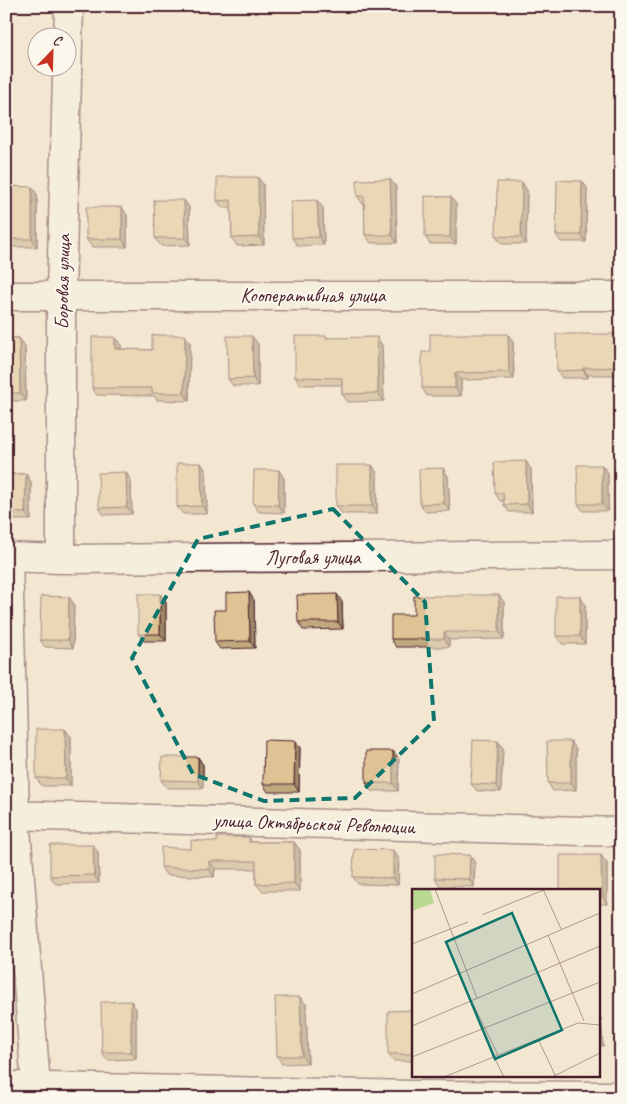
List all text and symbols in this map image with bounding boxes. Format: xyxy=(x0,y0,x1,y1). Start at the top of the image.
north arrow xyxy=(28,28,78,78)
text: С xyxy=(50,31,65,50)
street label: Боровая улица xyxy=(49,233,76,330)
street label: Кооперативная улица xyxy=(241,283,387,308)
street label: Луговая улица xyxy=(265,545,362,570)
street label: улица Октябрьской Революции xyxy=(212,807,416,840)
inset map xyxy=(412,889,600,1076)

